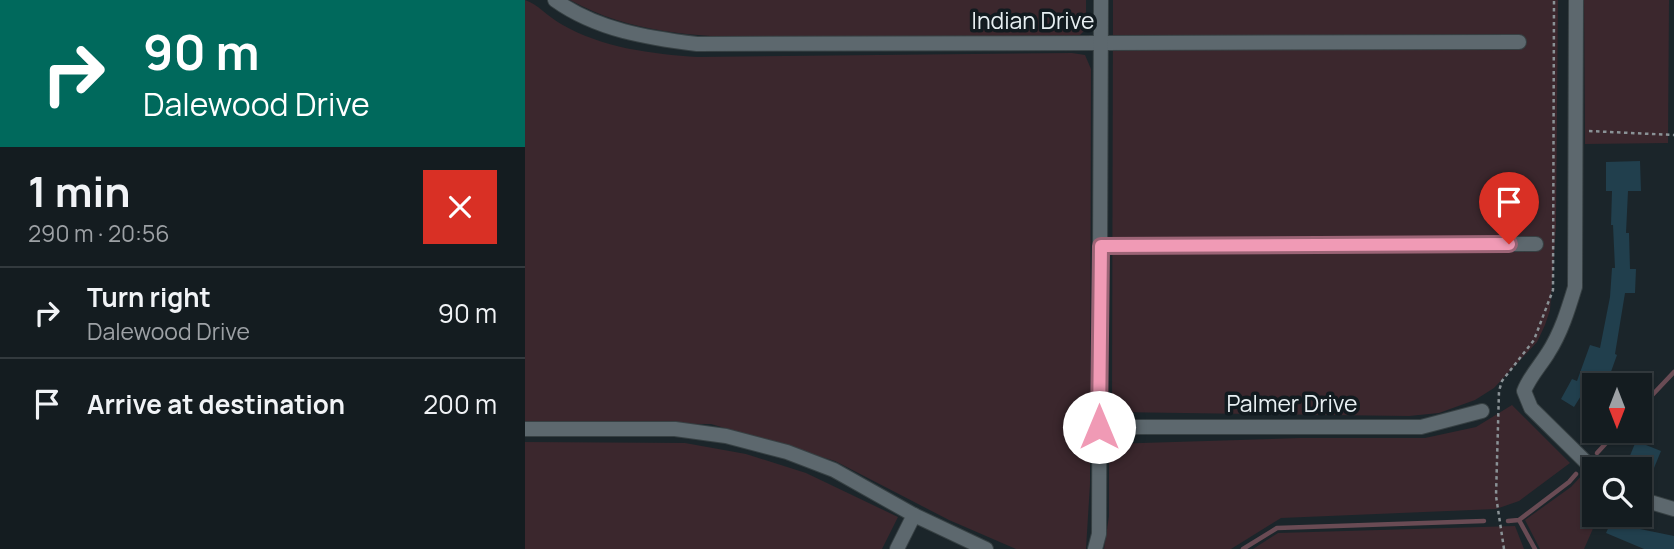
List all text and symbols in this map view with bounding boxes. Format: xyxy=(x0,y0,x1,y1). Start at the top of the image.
street label: Indian Drive xyxy=(972,4,1094,36)
text: 90 m xyxy=(143,18,260,85)
icon: right xyxy=(28,28,119,119)
text: Dalewood Drive xyxy=(143,82,370,126)
text: 1 min xyxy=(28,162,131,220)
button: close xyxy=(423,170,497,244)
pin xyxy=(1479,172,1539,244)
icon: arrive xyxy=(1490,183,1528,221)
text: 290 m · 20:56 xyxy=(28,217,170,249)
text: Turn right xyxy=(87,279,211,315)
icon: right xyxy=(28,294,66,332)
text: 90 m xyxy=(438,295,497,331)
text: Dalewood Drive xyxy=(87,315,250,347)
north arrow xyxy=(1582,373,1652,443)
map controls xyxy=(1582,373,1652,527)
icon: arrive xyxy=(28,385,66,423)
text: Arrive at destination xyxy=(87,386,345,422)
text: 200 m xyxy=(423,386,497,422)
street label: Palmer Drive xyxy=(1226,387,1358,419)
position arrow xyxy=(1062,390,1136,464)
button: search xyxy=(1582,457,1652,527)

